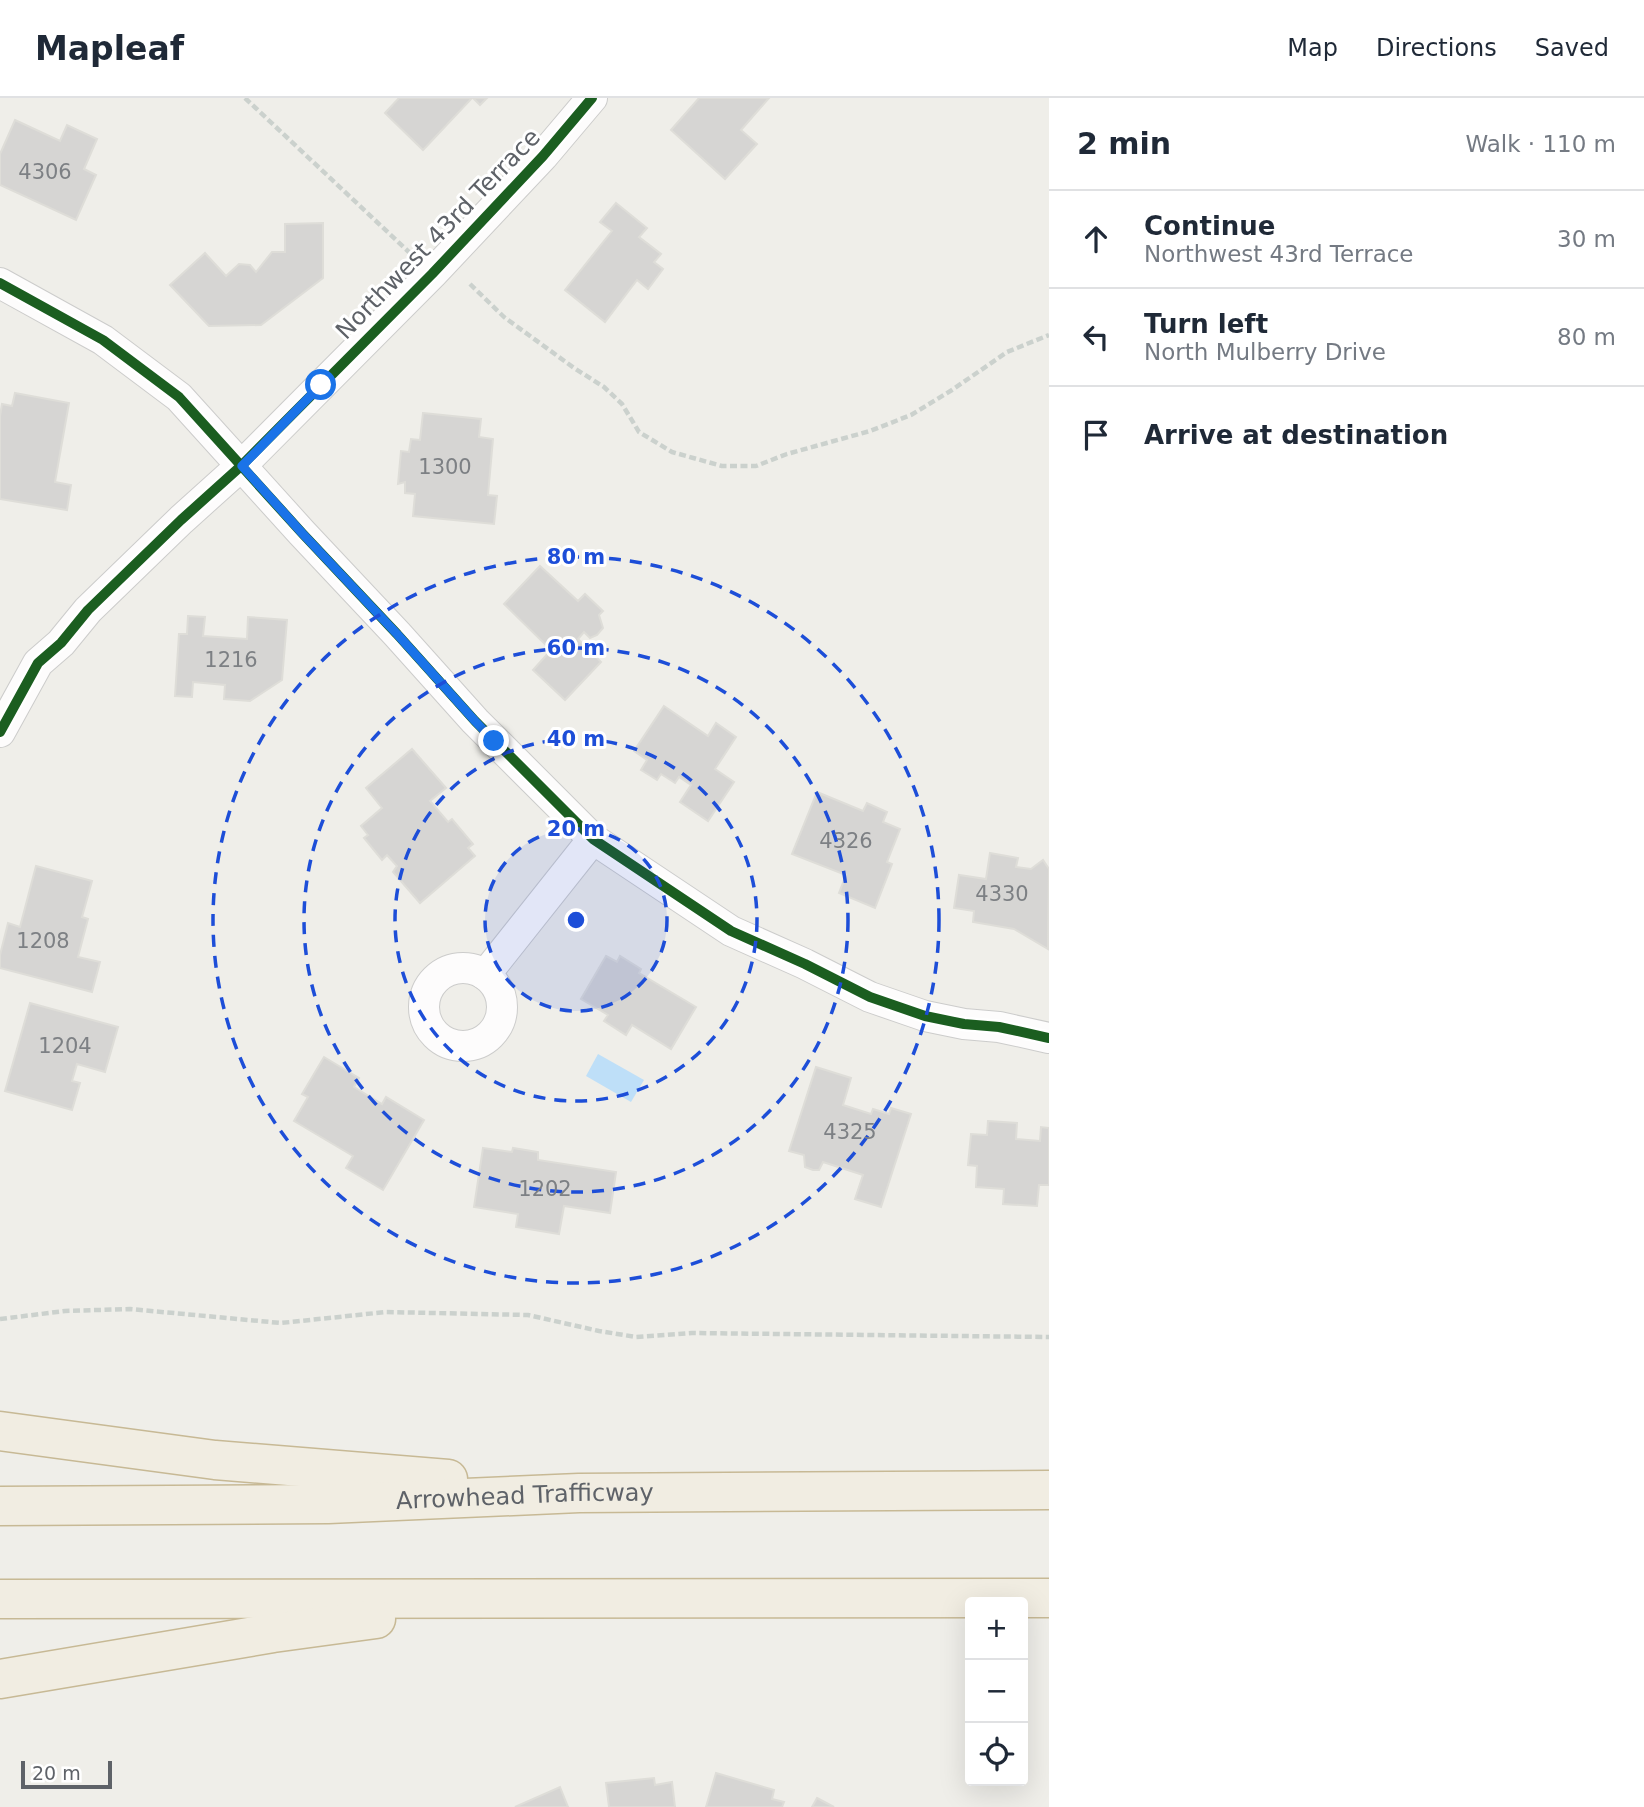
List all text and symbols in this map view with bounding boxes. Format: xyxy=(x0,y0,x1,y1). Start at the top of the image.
text: Mapleaf xyxy=(35,29,184,68)
text: Map xyxy=(1287,34,1338,62)
text: Directions xyxy=(1376,34,1497,62)
text: Saved xyxy=(1535,34,1609,62)
street label: Northwest 43rd Terrace xyxy=(330,123,546,345)
text: 2 min xyxy=(1077,126,1171,161)
text: Walk · 110 m xyxy=(1465,131,1616,157)
house number: 4306 xyxy=(18,160,72,184)
text: Continue xyxy=(1144,211,1275,241)
icon: ahead xyxy=(1077,220,1115,258)
text: 30 m xyxy=(1557,226,1616,252)
text: Northwest 43rd Terrace xyxy=(1144,241,1414,267)
text: Turn left xyxy=(1144,309,1268,339)
icon: left xyxy=(1077,318,1115,356)
text: 80 m xyxy=(1557,324,1616,350)
text: North Mulberry Drive xyxy=(1144,339,1386,365)
route start xyxy=(305,369,336,400)
icon: arrive xyxy=(1077,416,1115,454)
text: Arrive at destination xyxy=(1144,420,1448,450)
house number: 1300 xyxy=(418,455,472,479)
text: 80 m xyxy=(547,545,605,569)
text: 60 m xyxy=(547,636,605,660)
house number: 1216 xyxy=(204,648,258,672)
route end xyxy=(478,725,509,756)
text: 40 m xyxy=(547,727,605,751)
text: 20 m xyxy=(547,817,605,841)
house number: 4326 xyxy=(819,829,873,853)
house number: 4330 xyxy=(975,882,1029,906)
centre of rings xyxy=(564,908,588,932)
house number: 1208 xyxy=(16,929,70,953)
house number: 1204 xyxy=(38,1034,92,1058)
house number: 4325 xyxy=(823,1120,877,1144)
house number: 1202 xyxy=(518,1177,572,1201)
street label: Arrowhead Trafficway xyxy=(395,1479,654,1515)
map controls xyxy=(965,1597,1028,1786)
button: + xyxy=(965,1597,1028,1660)
button: − xyxy=(965,1660,1028,1723)
button: locate xyxy=(965,1723,1028,1786)
scale bar xyxy=(21,1758,112,1790)
text: 20 m xyxy=(32,1762,81,1784)

